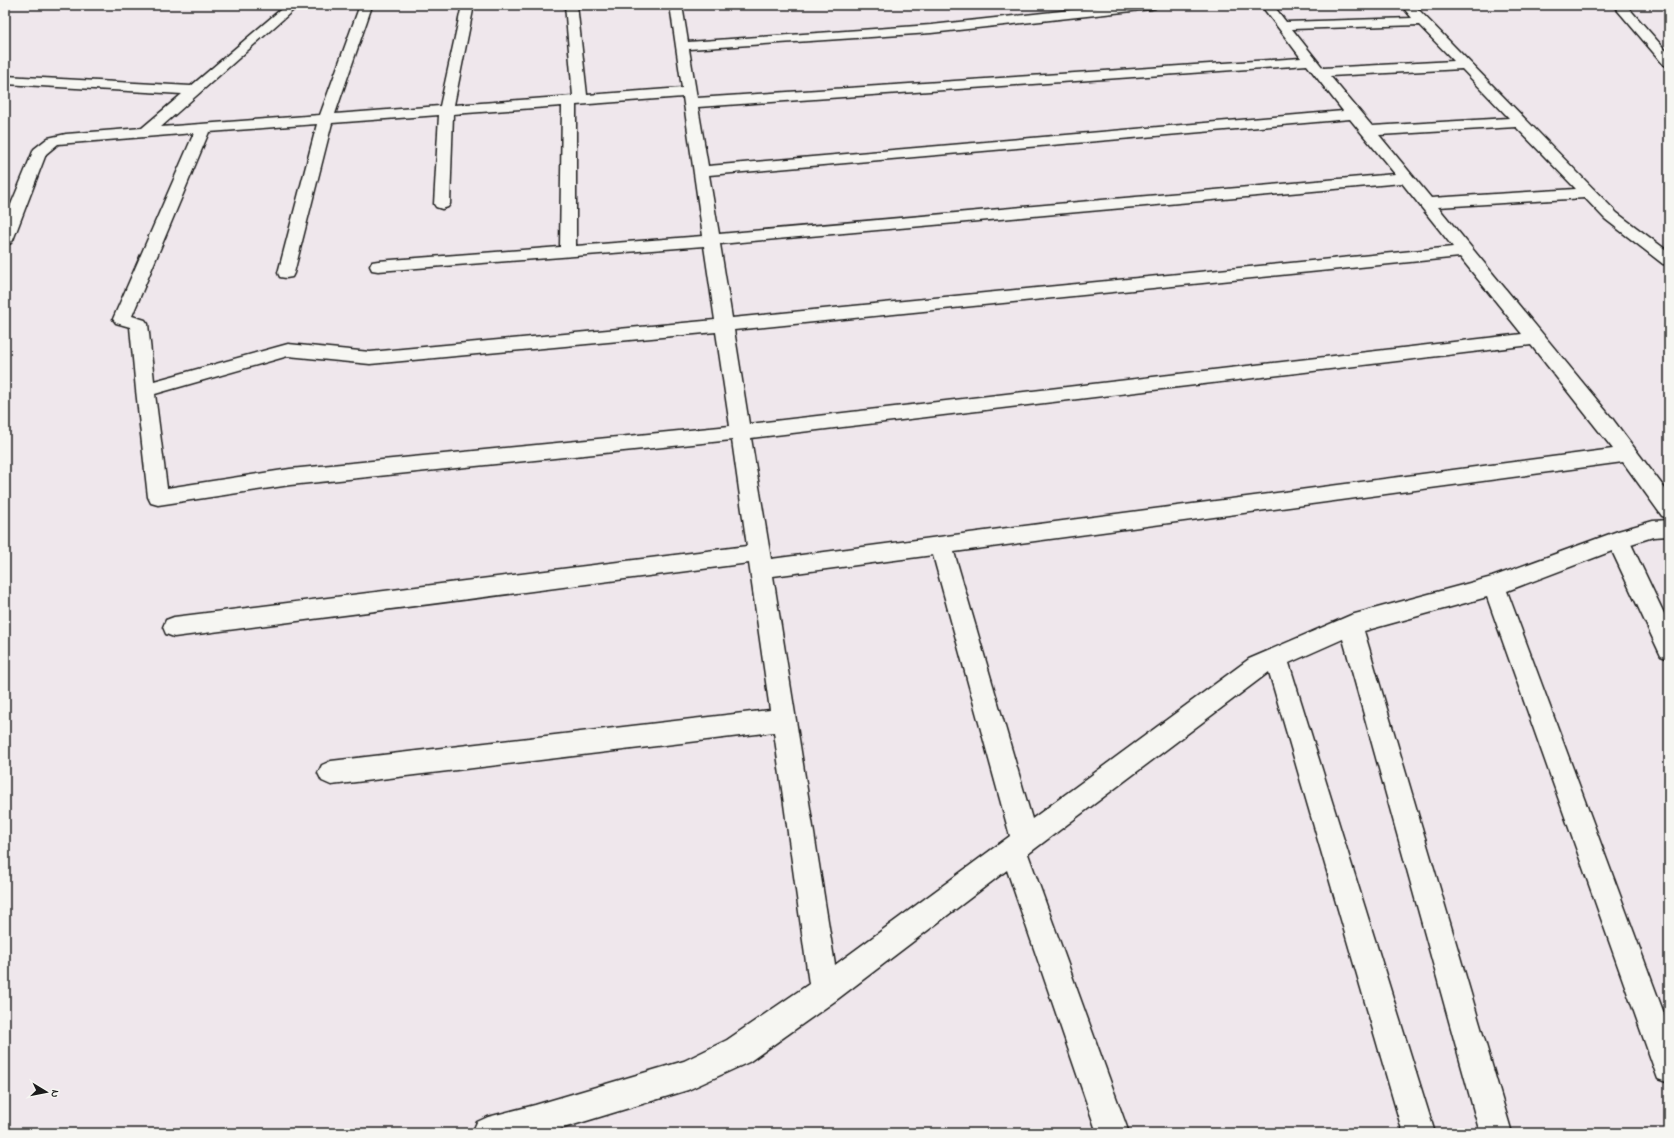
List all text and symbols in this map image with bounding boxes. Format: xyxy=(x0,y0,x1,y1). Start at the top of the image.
north arrow xyxy=(26,1072,66,1112)
text: N xyxy=(46,1089,63,1099)

